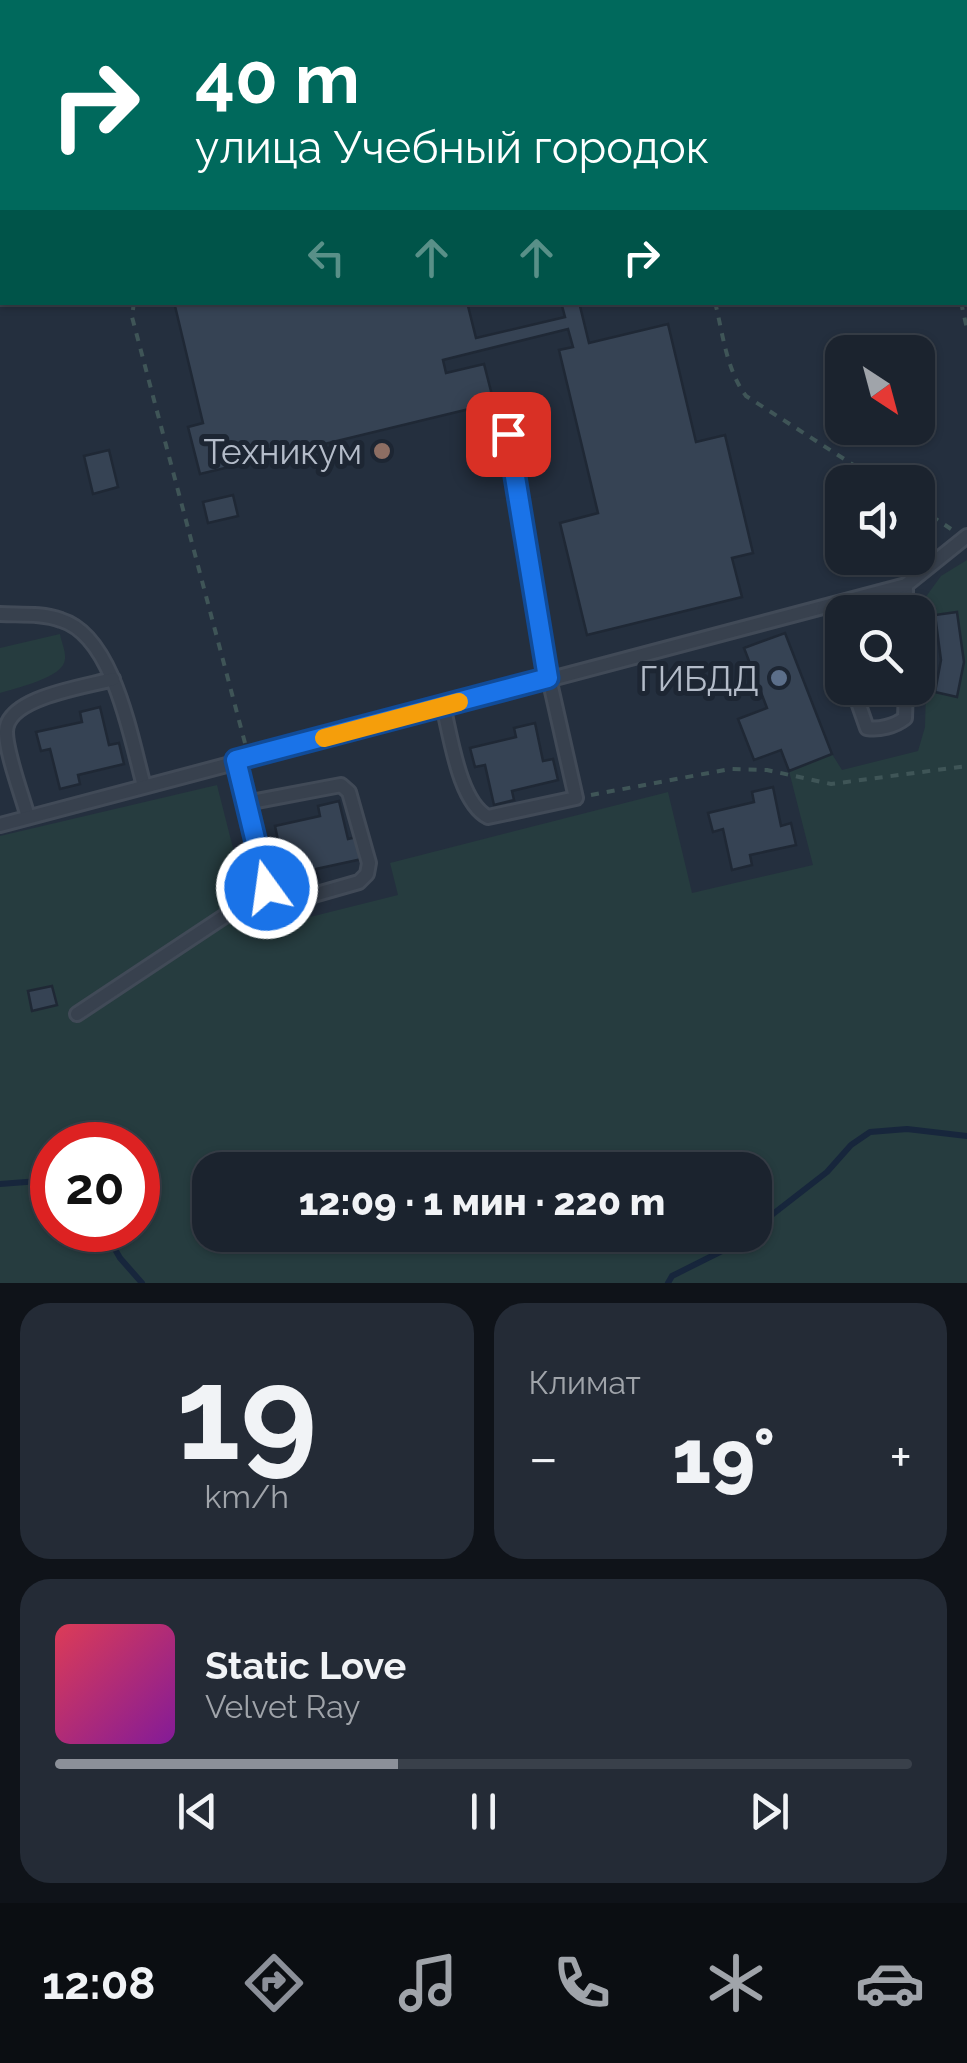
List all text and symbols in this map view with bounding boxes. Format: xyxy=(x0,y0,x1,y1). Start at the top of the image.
text: 40 m xyxy=(195,37,360,119)
icon: right xyxy=(30,40,160,170)
text: улица Учебный городок xyxy=(195,121,709,174)
icon: left xyxy=(299,230,354,285)
icon: ahead xyxy=(404,230,459,285)
icon: ahead xyxy=(509,230,564,285)
icon: right xyxy=(614,230,669,285)
north arrow xyxy=(825,335,935,445)
map controls xyxy=(825,335,935,705)
pin xyxy=(466,392,551,477)
icon: arrive xyxy=(481,407,536,462)
place label: Техникум xyxy=(203,431,362,472)
marker: Техникум xyxy=(371,440,393,462)
button: sound xyxy=(825,465,935,575)
button: search xyxy=(825,595,935,705)
place label: ГИБДД xyxy=(639,658,759,699)
marker: ГИБДД xyxy=(768,667,790,689)
position arrow xyxy=(215,836,319,940)
speed limit sign: 20 xyxy=(30,1122,160,1252)
text: 12:09 · 1 мин · 220 m xyxy=(299,1179,665,1224)
text: 19 xyxy=(176,1337,317,1489)
text: Климат xyxy=(529,1364,641,1401)
text: 19° xyxy=(672,1412,775,1501)
text: − xyxy=(529,1425,558,1490)
text: + xyxy=(889,1425,912,1490)
text: km/h xyxy=(205,1478,289,1515)
text: Static Love xyxy=(205,1643,406,1688)
text: Velvet Ray xyxy=(205,1688,360,1725)
icon: previous xyxy=(170,1784,225,1839)
icon: pause xyxy=(456,1784,511,1839)
icon: next xyxy=(742,1784,797,1839)
icon: directions xyxy=(239,1948,309,2018)
icon: music xyxy=(393,1948,463,2018)
icon: phone xyxy=(547,1948,617,2018)
icon: climate xyxy=(701,1948,771,2018)
icon: car xyxy=(855,1948,925,2018)
text: 12:08 xyxy=(42,1957,156,2010)

